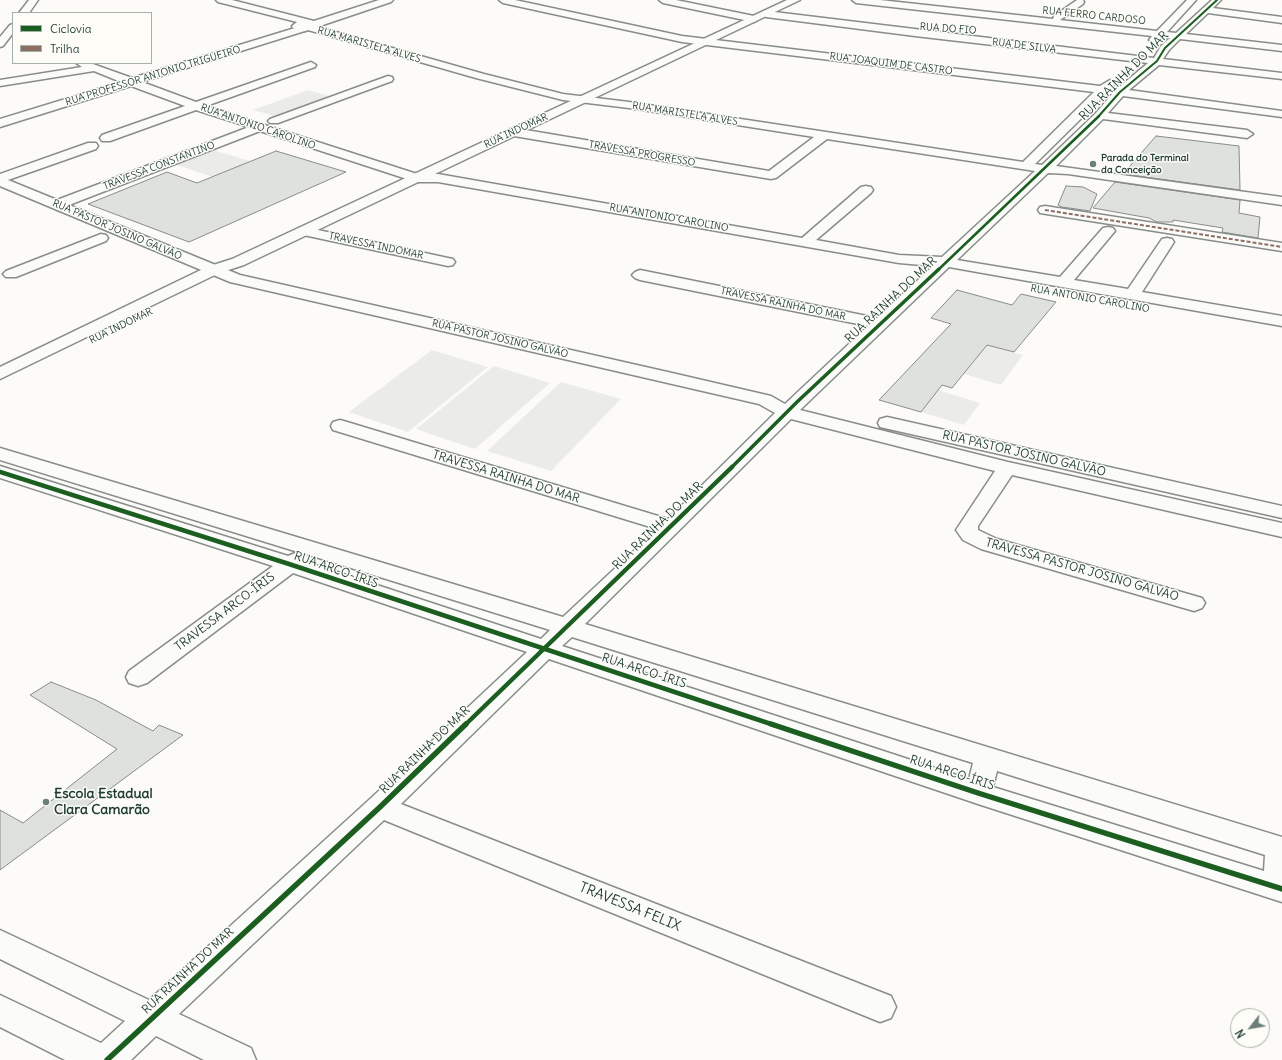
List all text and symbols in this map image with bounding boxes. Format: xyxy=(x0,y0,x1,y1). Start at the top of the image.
street label: RUA FERRO CARDOSO xyxy=(1042,5,1146,27)
legend xyxy=(12,12,152,64)
text: Ciclovia xyxy=(50,21,91,36)
street label: RUA DO FIO xyxy=(919,21,977,37)
street label: RUA MARISTELA ALVES xyxy=(316,25,422,65)
street label: RUA RAINHA DO MAR xyxy=(1076,28,1172,124)
street label: RUA DE SILVA xyxy=(991,36,1057,56)
text: Trilha xyxy=(50,41,80,56)
street label: RUA PROFESSOR ANTONIO TRIGUEIRO xyxy=(64,44,242,108)
street label: RUA JOAQUIM DE CASTRO xyxy=(829,51,953,77)
street label: RUA MARISTELA ALVES xyxy=(631,100,739,128)
street label: RUA ANTONIO CAROLINO xyxy=(199,102,317,152)
street label: RUA INDOMAR xyxy=(482,111,550,151)
street label: TRAVESSA CONSTANTINO xyxy=(101,139,217,193)
street label: TRAVESSA PROGRESSO xyxy=(588,139,696,169)
place label: Parada do Terminal da Conceição xyxy=(1101,152,1189,176)
marker: Parada do Terminal da Conceição xyxy=(1088,159,1098,169)
street label: RUA PASTOR JOSINO GALVÃO xyxy=(50,197,184,263)
street label: RUA ANTONIO CAROLINO xyxy=(609,202,729,234)
street label: TRAVESSA INDOMAR xyxy=(327,230,425,262)
street label: RUA RAINHA DO MAR xyxy=(842,254,940,346)
street label: RUA ANTONIO CAROLINO xyxy=(1030,283,1150,315)
street label: TRAVESSA RAINHA DO MAR xyxy=(719,285,847,323)
street label: RUA INDOMAR xyxy=(87,305,155,347)
street label: RUA PASTOR JOSINO GALVÃO xyxy=(431,317,569,361)
street label: RUA PASTOR JOSINO GALVÃO xyxy=(941,428,1107,480)
street label: TRAVESSA RAINHA DO MAR xyxy=(431,448,581,506)
street label: RUA RAINHA DO MAR xyxy=(610,479,706,573)
street label: TRAVESSA PASTOR JOSINO GALVÃO xyxy=(984,535,1180,605)
street label: RUA ARCO-ÍRIS xyxy=(292,549,380,591)
street label: TRAVESSA ARCO-ÍRIS xyxy=(172,570,278,654)
street label: RUA ARCO-ÍRIS xyxy=(600,651,688,691)
street label: RUA RAINHA DO MAR xyxy=(377,703,473,797)
street label: RUA ARCO-ÍRIS xyxy=(908,753,996,793)
place label: Escola Estadual Clara Camarão xyxy=(54,786,153,818)
marker: Escola Estadual Clara Camarão xyxy=(41,797,51,807)
street label: TRAVESSA FELIX xyxy=(577,879,683,935)
street label: RUA RAINHA DO MAR xyxy=(139,925,237,1017)
north arrow xyxy=(1230,1008,1270,1048)
text: N xyxy=(1233,1027,1249,1041)

